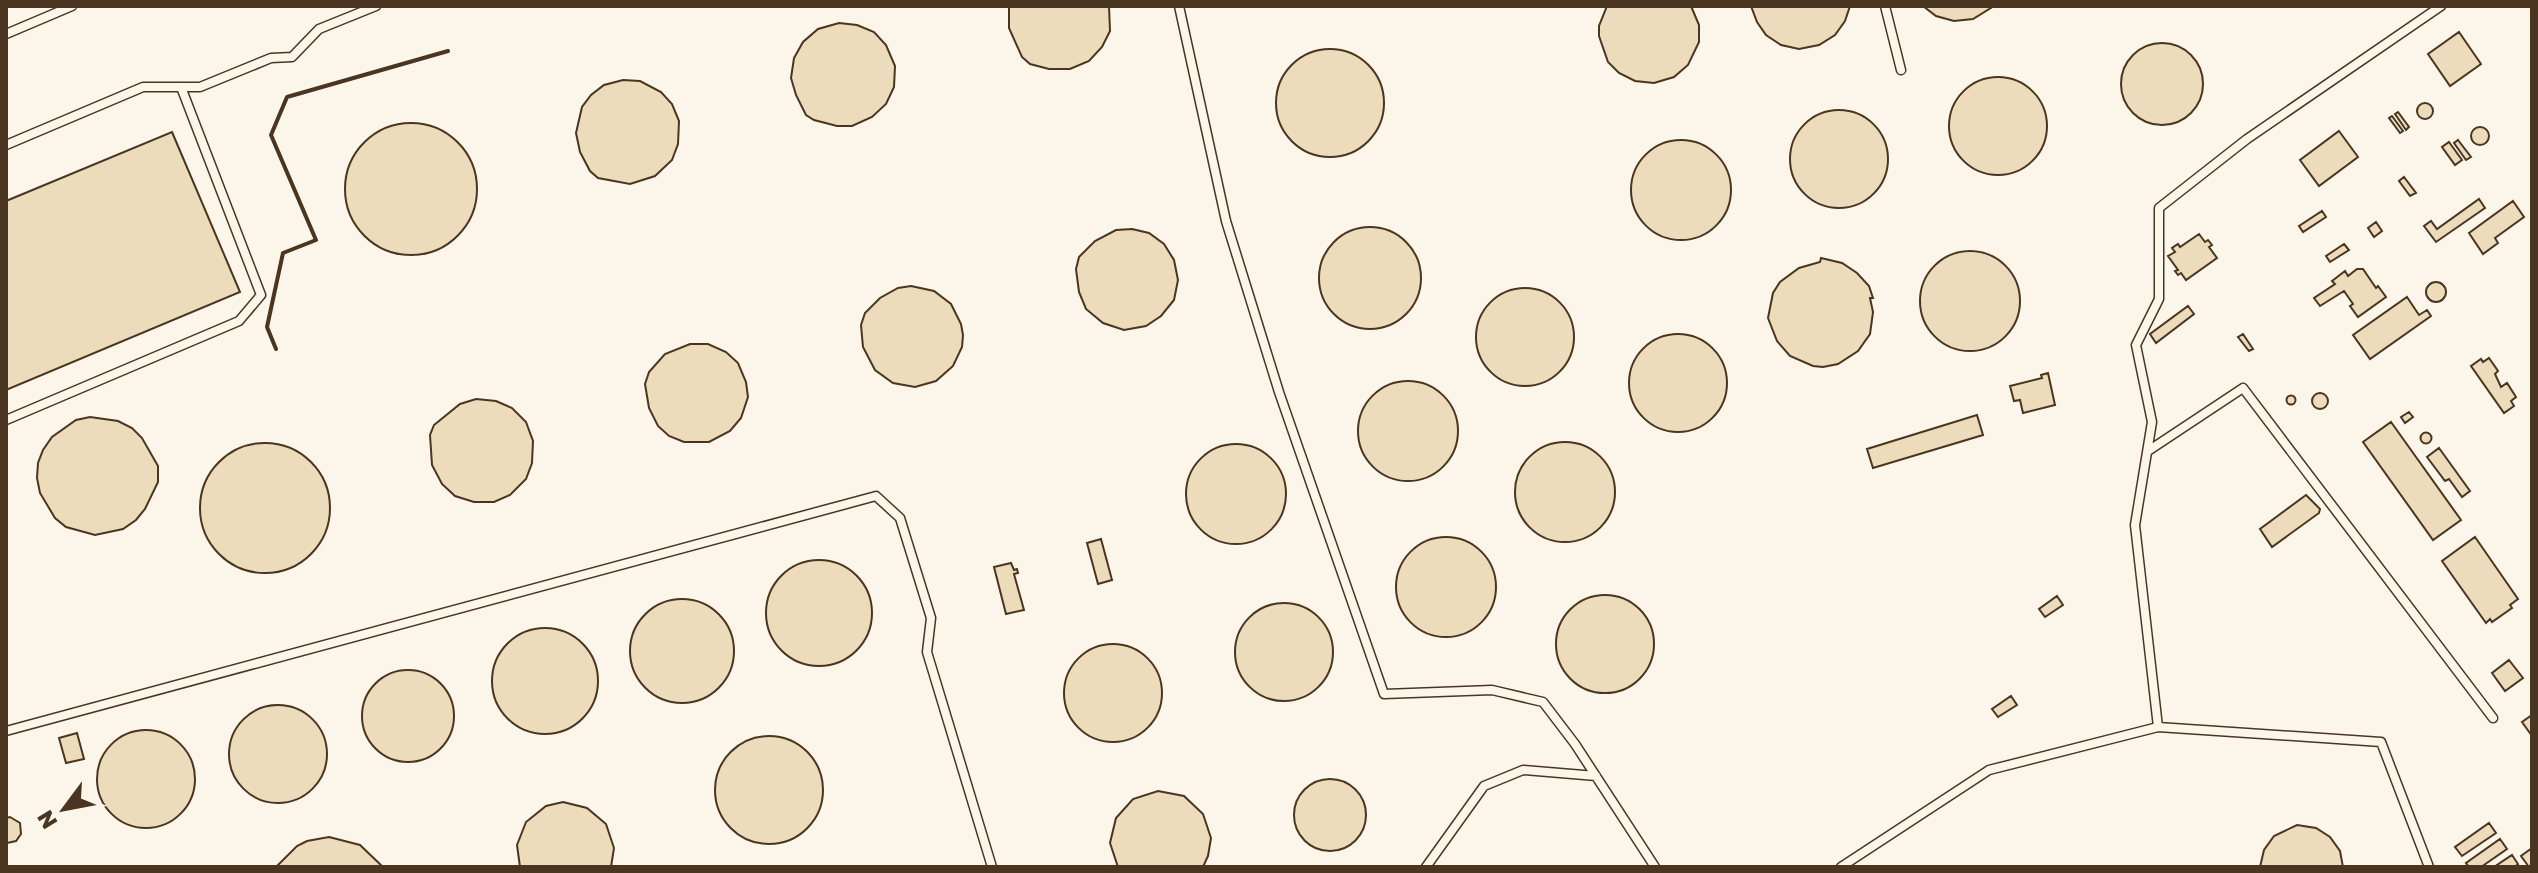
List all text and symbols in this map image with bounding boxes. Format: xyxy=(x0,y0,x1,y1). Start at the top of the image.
north arrow xyxy=(24,769,104,849)
text: N xyxy=(31,806,62,834)

